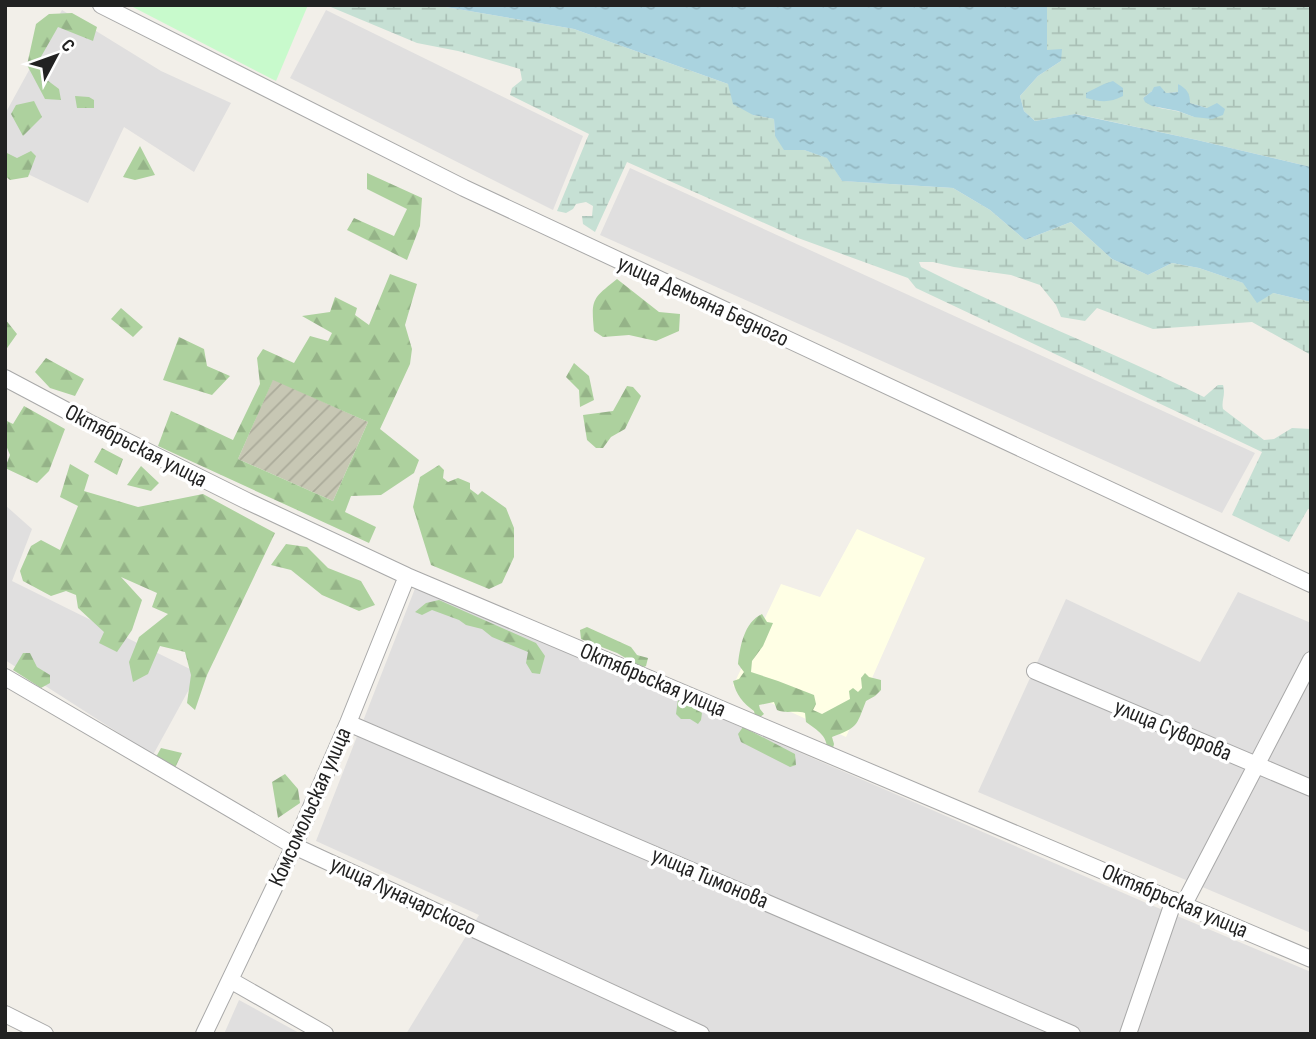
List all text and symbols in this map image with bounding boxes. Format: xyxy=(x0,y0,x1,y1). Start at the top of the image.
north arrow xyxy=(21,21,91,91)
text: С xyxy=(56,35,80,57)
street label: улица Демьяна Бедного xyxy=(613,249,793,353)
street label: Октябрьская улица xyxy=(60,398,212,494)
street label: Октябрьская улица xyxy=(576,637,730,723)
street label: улица Суворова xyxy=(1110,693,1236,767)
street label: Комсомольская улица xyxy=(262,723,358,891)
street label: улица Тимонова xyxy=(647,841,773,915)
street label: улица Луначарского xyxy=(325,850,481,942)
street label: Октябрьская улица xyxy=(1098,858,1252,944)

